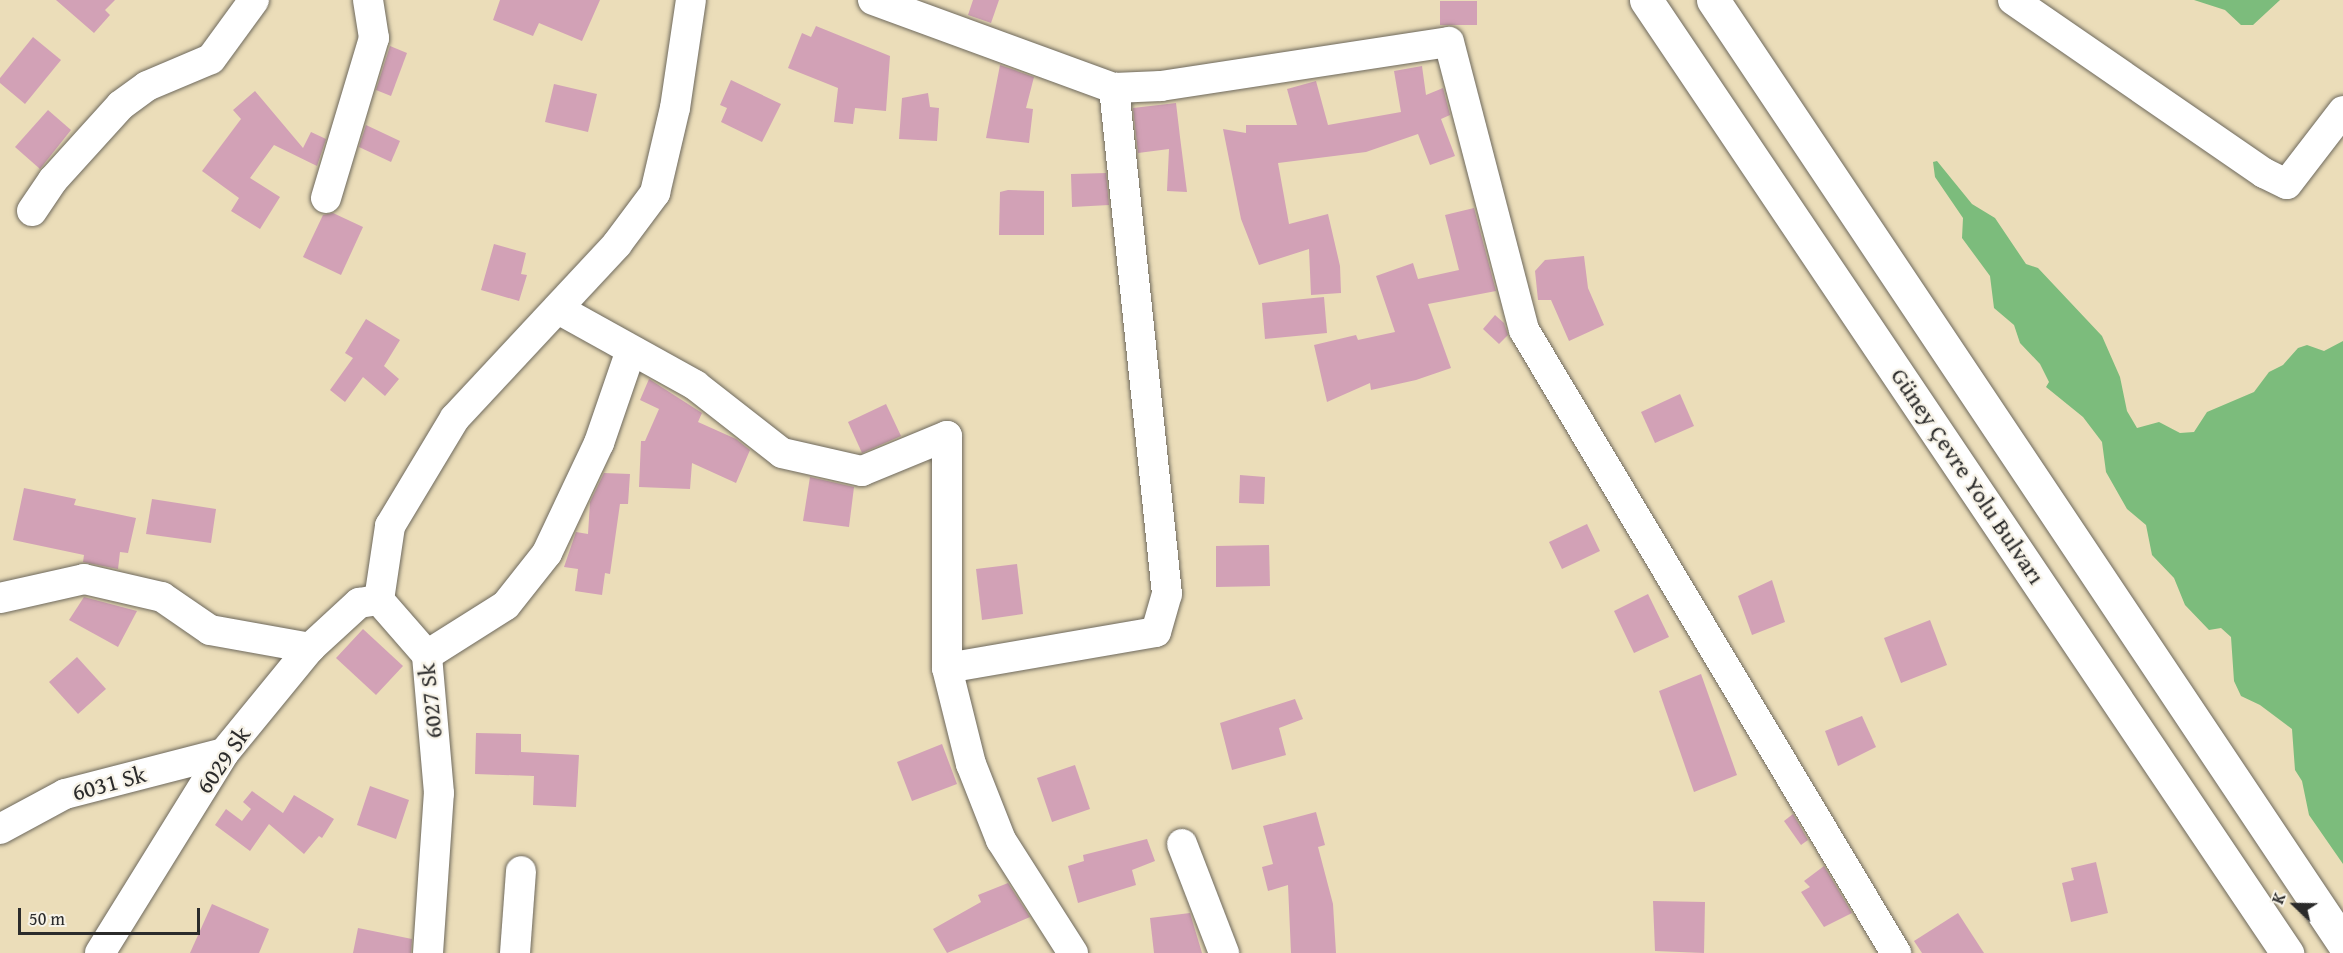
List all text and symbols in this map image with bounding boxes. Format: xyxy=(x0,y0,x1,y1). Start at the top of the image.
street label: Güney Çevre Yolu Bulvarı xyxy=(1885,362,2051,590)
street label: 6027 Sk xyxy=(412,662,448,740)
street label: 6029 Sk xyxy=(190,721,256,799)
street label: 6031 Sk xyxy=(69,759,149,807)
north arrow xyxy=(2265,875,2325,935)
text: K xyxy=(2265,889,2291,907)
scale bar xyxy=(21,896,202,934)
text: 50 m xyxy=(29,905,65,932)

